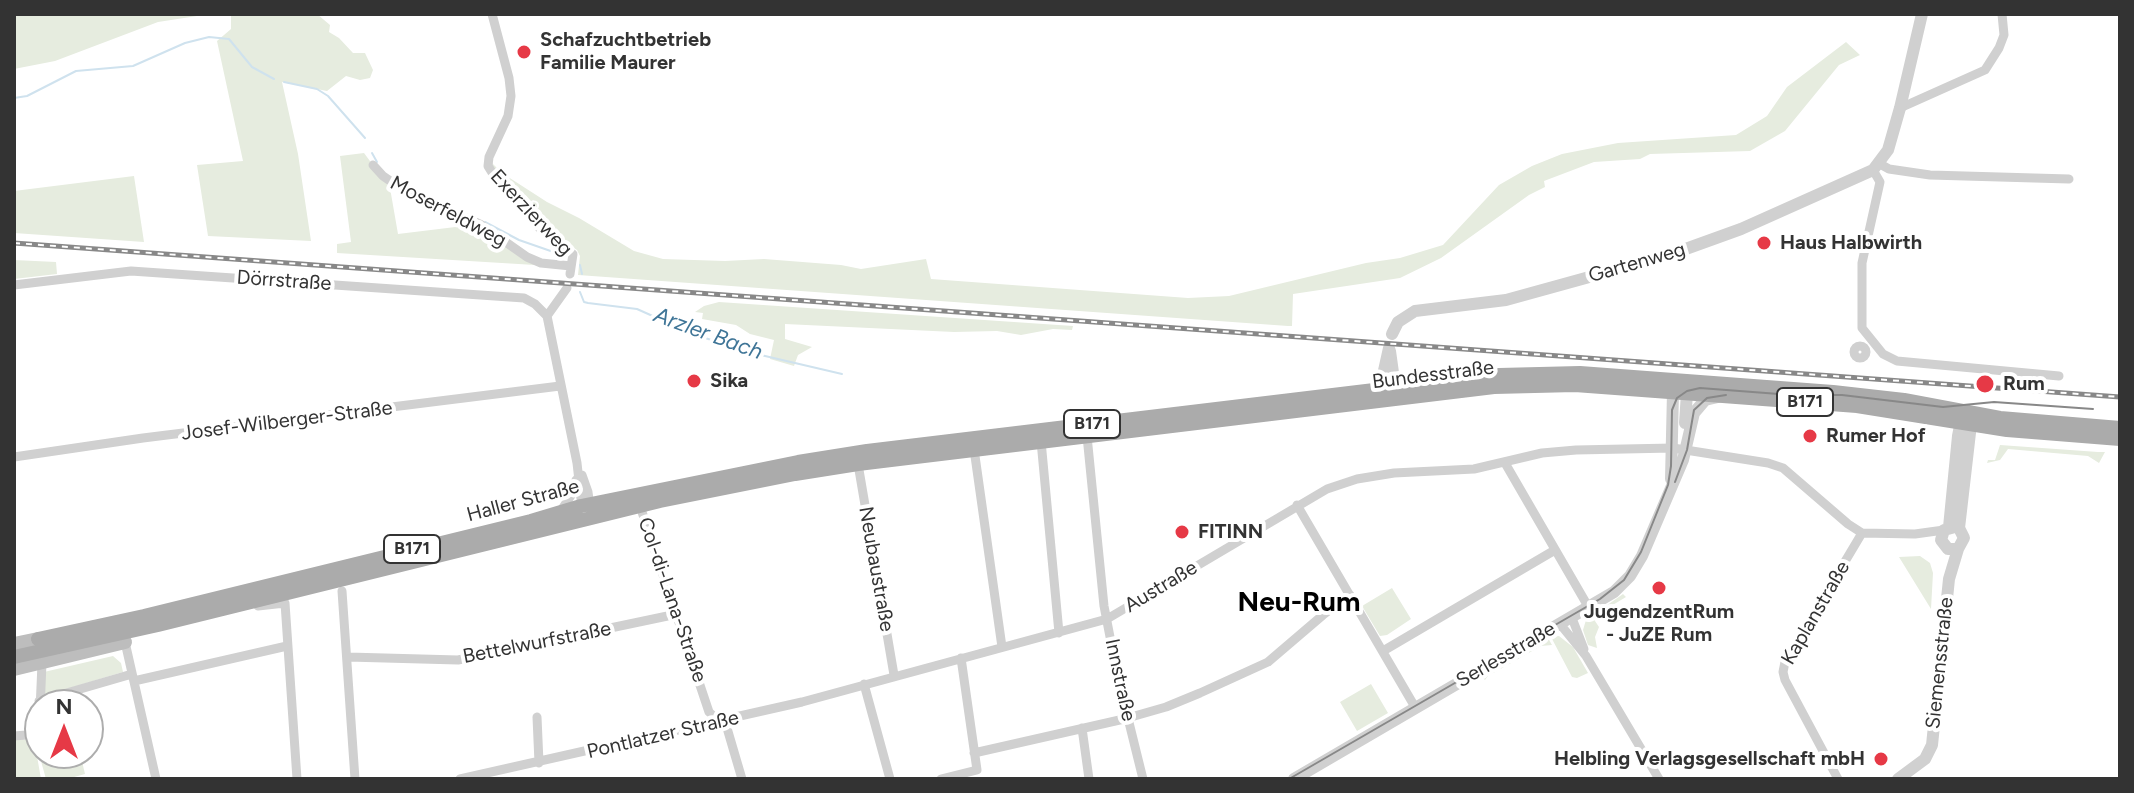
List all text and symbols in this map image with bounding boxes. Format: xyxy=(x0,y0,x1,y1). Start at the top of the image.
place label: Schafzuchtbetrieb Familie Maurer xyxy=(540,28,711,75)
marker: Schafzuchtbetrieb Familie Maurer xyxy=(515,43,533,61)
street label: Exerzierweg xyxy=(485,165,577,261)
street label: Moserfeldweg xyxy=(386,171,510,253)
place label: Haus Halbwirth xyxy=(1780,231,1922,255)
marker: Haus Halbwirth xyxy=(1755,234,1773,252)
street label: Gartenweg xyxy=(1586,238,1688,288)
street label: Dörrstraße xyxy=(236,266,332,296)
water label: Arzler Bach xyxy=(650,302,766,366)
street label: Bundesstraße xyxy=(1371,356,1495,394)
place label: Sika xyxy=(710,369,748,393)
marker: Sika xyxy=(685,372,703,390)
place label: Rum xyxy=(2003,372,2045,396)
marker: Rum xyxy=(1974,373,1996,395)
road number: B171 xyxy=(1777,388,1833,416)
street label: Josef-Wilberger-Straße xyxy=(180,396,394,446)
road number: B171 xyxy=(1064,410,1120,438)
place label: Rumer Hof xyxy=(1826,424,1926,448)
marker: Rumer Hof xyxy=(1801,427,1819,445)
street label: Haller Straße xyxy=(464,474,582,528)
street label: Neubaustraße xyxy=(853,505,899,633)
street label: Col-di-Lana-Straße xyxy=(633,514,711,686)
place label: FITINN xyxy=(1198,520,1263,544)
marker: FITINN xyxy=(1173,523,1191,541)
road number: B171 xyxy=(384,535,440,563)
street label: Austraße xyxy=(1120,556,1202,618)
street label: Kaplanstraße xyxy=(1777,557,1855,669)
marker: JugendzentRum - JuZE Rum xyxy=(1650,579,1668,597)
district label: Neu-Rum xyxy=(1238,586,1360,620)
street label: Siemensstraße xyxy=(1921,596,1959,730)
place label: JugendzentRum - JuZE Rum xyxy=(1584,600,1734,647)
street label: Bettelwurfstraße xyxy=(461,617,613,669)
street label: Serlesstraße xyxy=(1452,617,1560,693)
street label: Innstraße xyxy=(1100,637,1140,723)
north arrow xyxy=(24,689,104,769)
text: N xyxy=(55,693,73,720)
street label: Pontlatzer Straße xyxy=(585,706,741,764)
place label: Helbling Verlagsgesellschaft mbH xyxy=(1554,747,1865,771)
marker: Helbling Verlagsgesellschaft mbH xyxy=(1872,750,1890,768)

